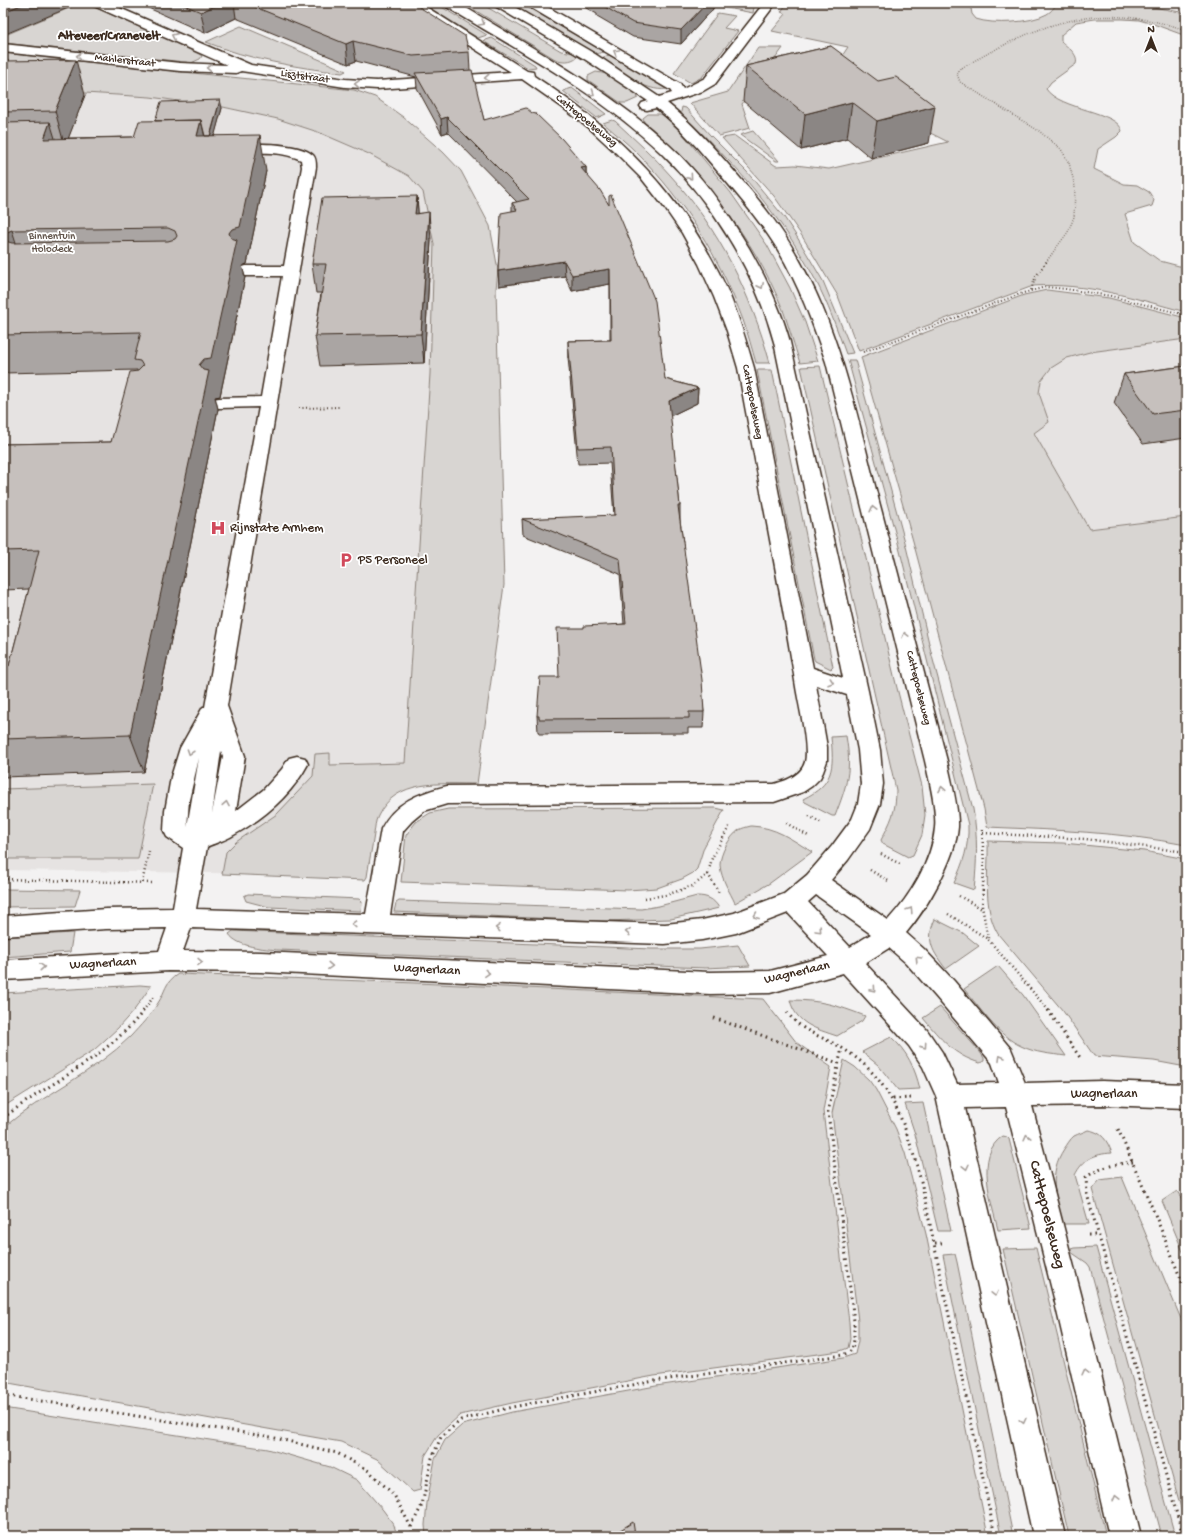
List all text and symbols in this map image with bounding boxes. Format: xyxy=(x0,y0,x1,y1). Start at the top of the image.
north arrow xyxy=(1131,18,1171,58)
one-way arrow xyxy=(478,19,485,26)
text: N xyxy=(1147,24,1155,36)
district label: Alteveer/Cranevelt xyxy=(57,29,162,44)
one-way arrow xyxy=(170,33,178,41)
one-way arrow xyxy=(613,49,620,56)
one-way arrow xyxy=(76,52,82,61)
street label: Mahlerstraat xyxy=(94,52,157,70)
one-way arrow xyxy=(206,64,212,72)
street label: Lisztstraat xyxy=(280,68,332,87)
one-way arrow xyxy=(484,73,490,82)
one-way arrow xyxy=(354,79,360,88)
one-way arrow xyxy=(588,88,595,96)
street label: Cattepoelseweg xyxy=(553,92,619,150)
one-way arrow xyxy=(686,173,693,180)
park label: Binnentuin Holodeck xyxy=(28,231,76,256)
one-way arrow xyxy=(756,281,764,289)
street label: Cattepoelseweg xyxy=(739,363,765,441)
one-way arrow xyxy=(869,506,878,513)
hospital icon: Rijnstate Arnhem xyxy=(209,519,227,537)
place label: Rijnstate Arnhem xyxy=(230,521,323,536)
parking icon: P5 Personeel xyxy=(337,551,355,569)
place label: P5 Personeel xyxy=(357,553,428,568)
one-way arrow xyxy=(901,632,909,639)
street label: Cattepoelseweg xyxy=(903,650,933,726)
one-way arrow xyxy=(827,677,834,686)
one-way arrow xyxy=(187,749,195,756)
one-way arrow xyxy=(938,786,947,792)
one-way arrow xyxy=(221,801,230,807)
one-way arrow xyxy=(905,907,913,914)
one-way arrow xyxy=(752,911,759,919)
one-way arrow xyxy=(351,920,357,928)
one-way arrow xyxy=(495,924,501,933)
one-way arrow xyxy=(814,925,821,933)
one-way arrow xyxy=(625,928,631,937)
street label: Wagnerlaan xyxy=(69,955,137,973)
one-way arrow xyxy=(915,956,923,964)
one-way arrow xyxy=(197,957,203,966)
street label: Wagnerlaan xyxy=(763,958,832,988)
one-way arrow xyxy=(327,961,333,970)
street label: Wagnerlaan xyxy=(393,961,461,979)
one-way arrow xyxy=(39,963,45,972)
one-way arrow xyxy=(484,969,490,977)
one-way arrow xyxy=(868,984,875,992)
one-way arrow xyxy=(919,1042,927,1049)
one-way arrow xyxy=(999,1055,1006,1062)
street label: Wagnerlaan xyxy=(1071,1087,1138,1102)
one-way arrow xyxy=(1023,1134,1031,1140)
street label: Cattepoelseweg xyxy=(1023,1159,1069,1271)
one-way arrow xyxy=(961,1164,970,1171)
one-way arrow xyxy=(990,1291,998,1298)
one-way arrow xyxy=(1082,1368,1090,1375)
one-way arrow xyxy=(1018,1418,1026,1424)
one-way arrow xyxy=(1112,1495,1120,1501)

